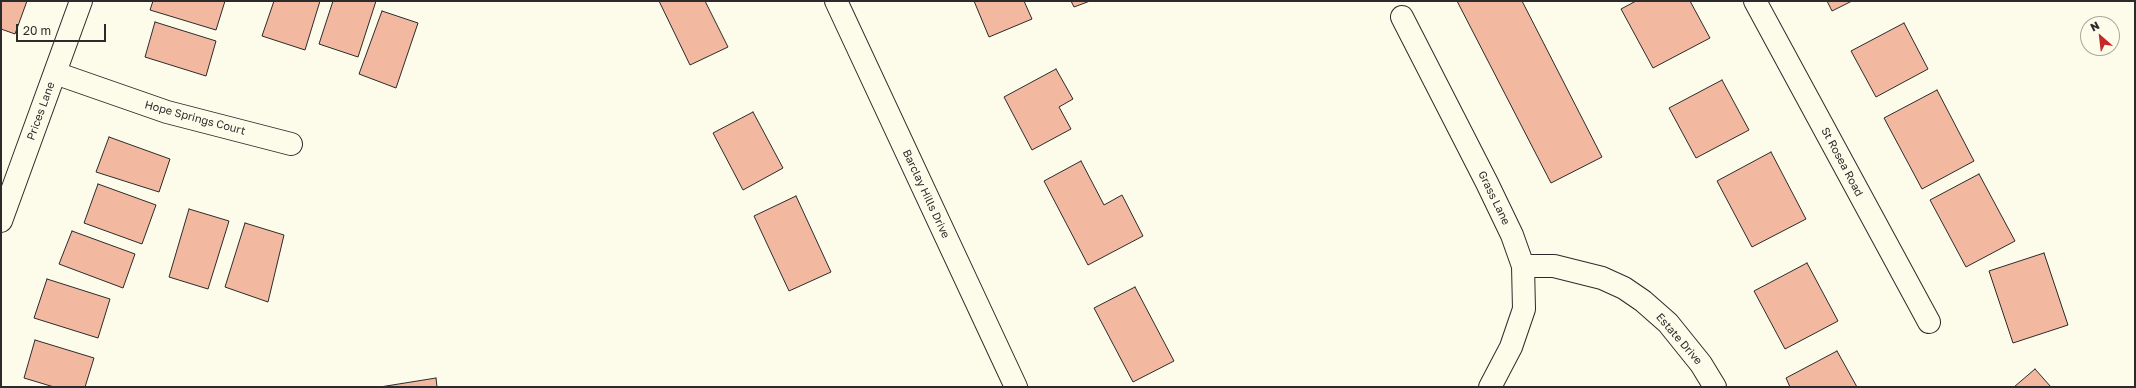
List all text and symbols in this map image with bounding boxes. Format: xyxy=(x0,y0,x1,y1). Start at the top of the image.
scale bar xyxy=(18,16,108,42)
north arrow xyxy=(2080,16,2120,56)
text: N xyxy=(2088,18,2101,34)
text: 20 m xyxy=(23,23,51,38)
street label: Prices Lane xyxy=(24,80,58,142)
street label: Hope Springs Court xyxy=(143,98,247,138)
street label: St Rosea Road xyxy=(1818,125,1866,199)
street label: Barclay Hills Drive xyxy=(900,148,952,240)
street label: Grass Lane xyxy=(1475,169,1513,227)
street label: Estate Drive xyxy=(1653,311,1705,367)

